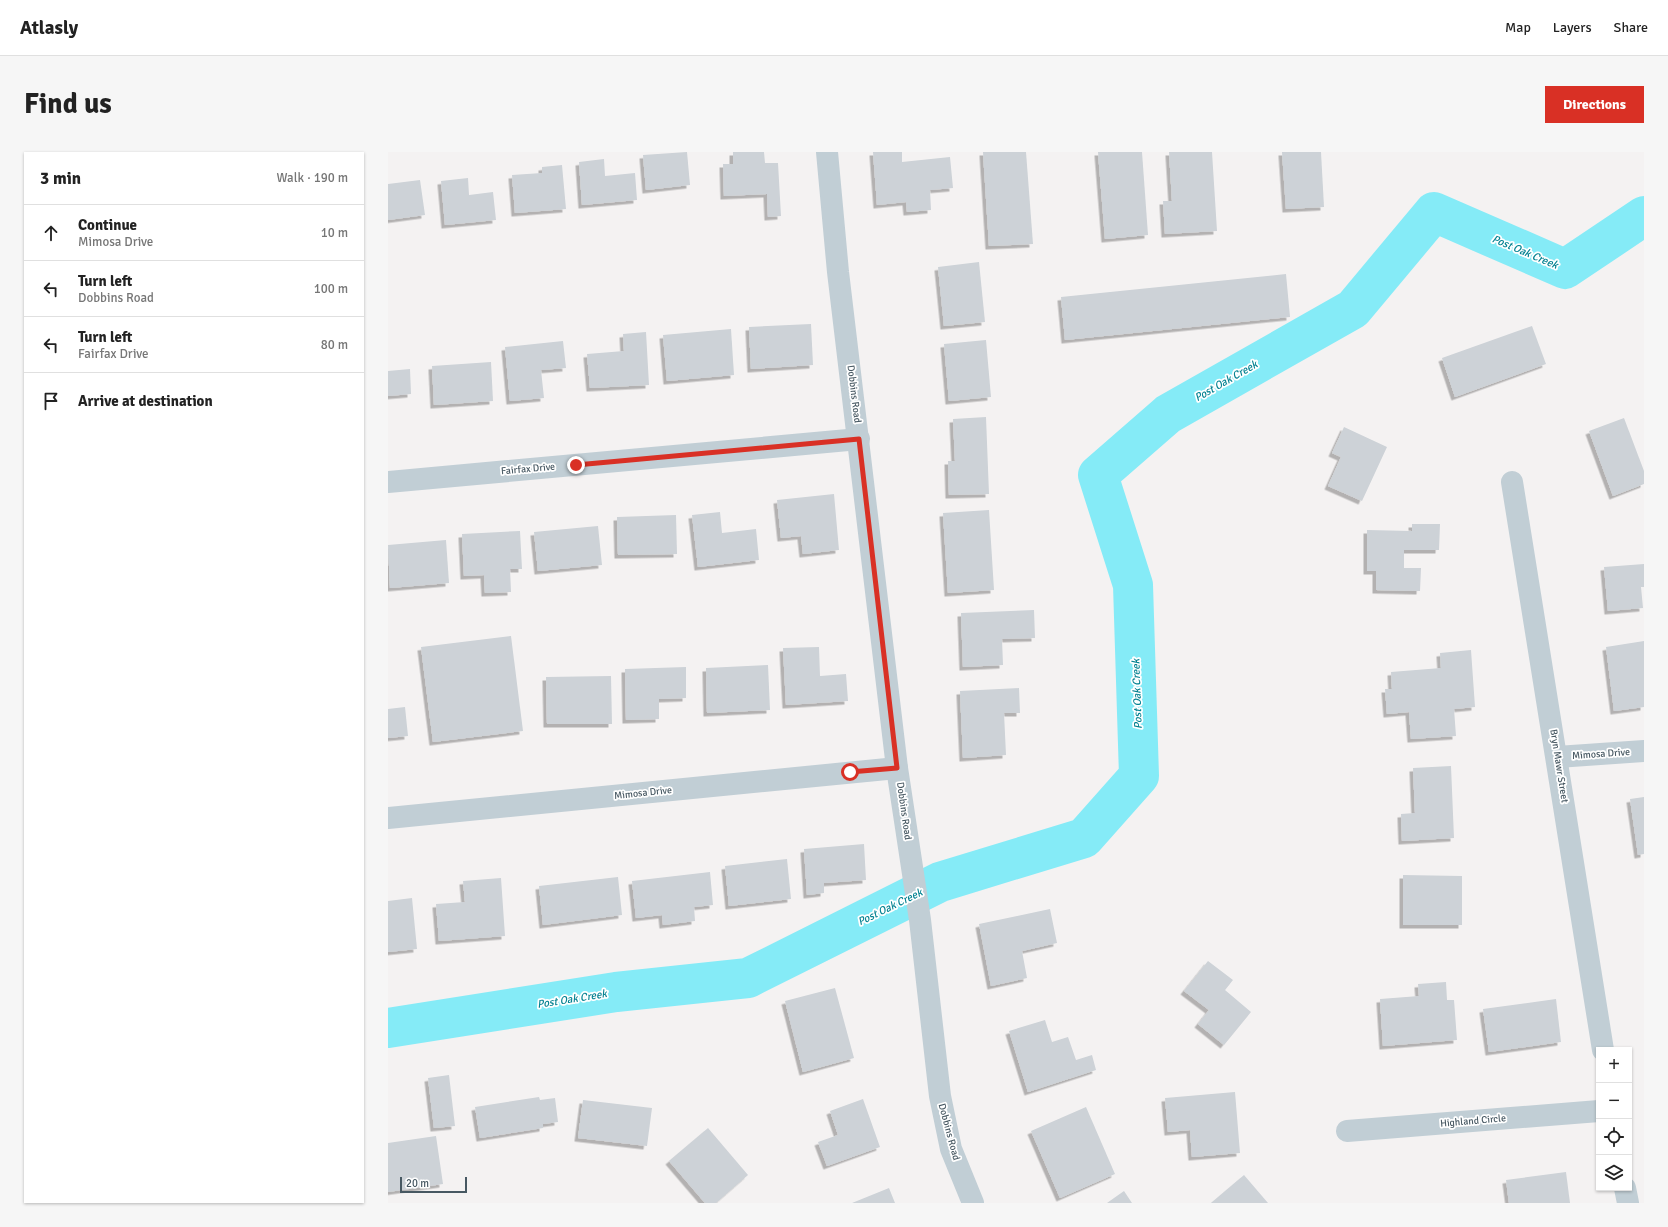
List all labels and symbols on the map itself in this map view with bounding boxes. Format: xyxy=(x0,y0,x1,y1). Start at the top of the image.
water label: Post Oak Creek xyxy=(1490,232,1561,272)
water label: Post Oak Creek xyxy=(1192,357,1261,404)
street label: Dobbins Road xyxy=(844,364,864,424)
route end xyxy=(567,456,585,474)
street label: Fairfax Drive xyxy=(500,461,556,477)
water label: Post Oak Creek xyxy=(1129,657,1145,729)
street label: Bryn Mawr Street xyxy=(1547,728,1571,804)
street label: Mimosa Drive xyxy=(1572,746,1630,762)
route start xyxy=(841,763,859,781)
street label: Dobbins Road xyxy=(894,781,914,841)
street label: Mimosa Drive xyxy=(614,784,672,802)
water label: Post Oak Creek xyxy=(856,885,926,928)
water label: Post Oak Creek xyxy=(536,987,609,1011)
street label: Dobbins Road xyxy=(936,1102,962,1162)
street label: Highland Circle xyxy=(1440,1112,1506,1130)
scale bar xyxy=(400,1175,467,1194)

